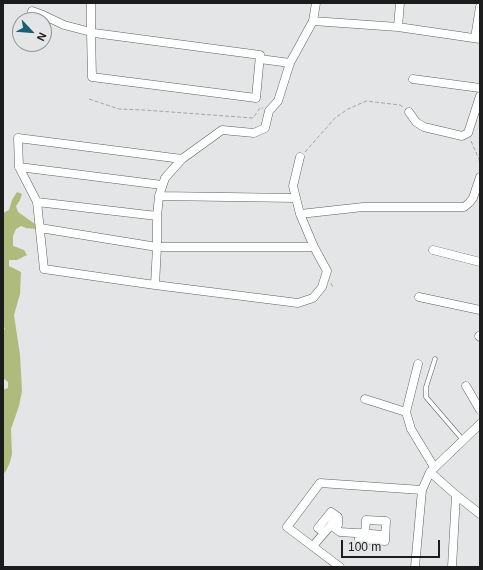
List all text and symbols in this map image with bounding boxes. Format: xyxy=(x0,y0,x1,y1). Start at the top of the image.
north arrow xyxy=(12,12,52,52)
text: N xyxy=(35,31,49,43)
scale bar xyxy=(343,532,442,558)
text: 100 m xyxy=(348,540,381,554)

